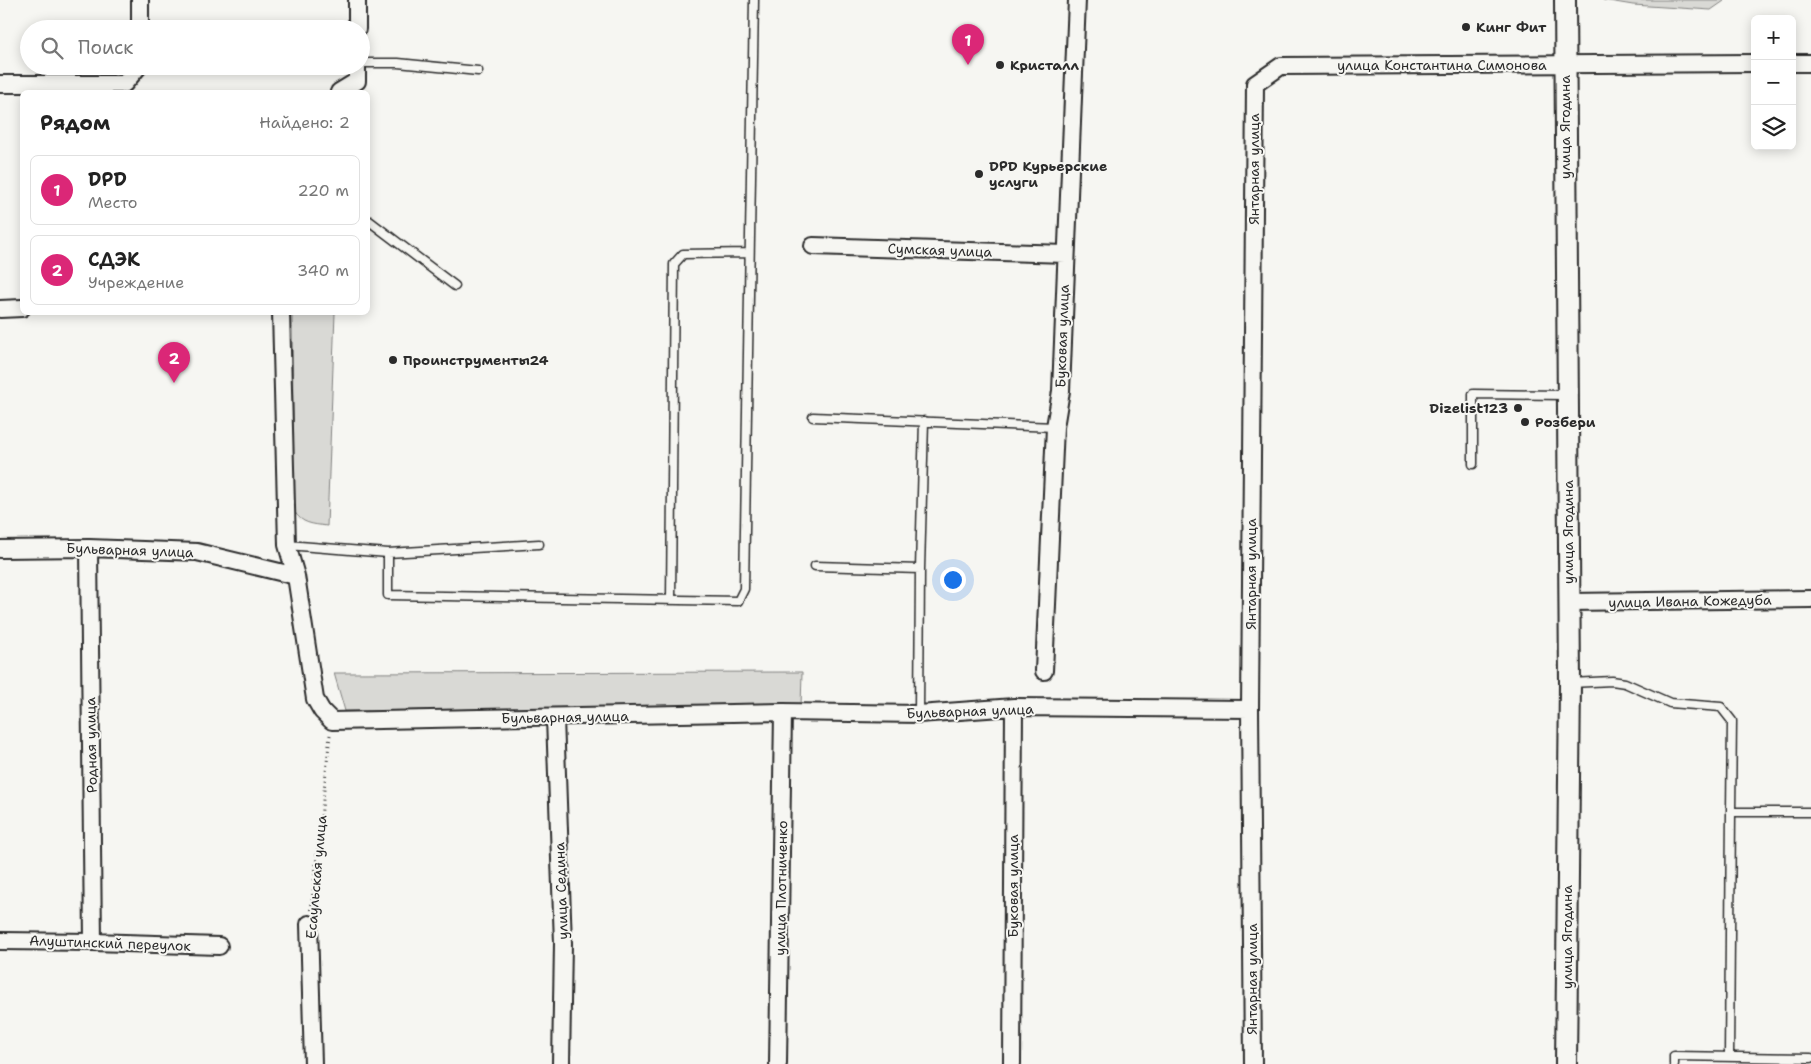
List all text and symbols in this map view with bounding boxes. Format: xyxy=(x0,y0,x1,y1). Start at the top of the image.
map controls xyxy=(1751,15,1796,150)
button: + xyxy=(1751,15,1796,60)
place label: Кинг Фит xyxy=(1476,18,1547,36)
search box xyxy=(20,20,370,75)
marker: Кинг Фит xyxy=(1460,21,1472,33)
pin: 1 xyxy=(952,24,984,65)
icon: search xyxy=(38,34,66,62)
text: Поиск xyxy=(78,35,133,60)
place label: Кристалл xyxy=(1010,56,1080,74)
street label: улица Константина Симонова xyxy=(1337,56,1547,74)
marker: Кристалл xyxy=(994,59,1006,71)
button: − xyxy=(1751,60,1796,105)
street label: улица Ягодина xyxy=(1556,75,1574,179)
button: layers xyxy=(1751,105,1796,150)
text: Рядом xyxy=(40,109,110,137)
text: Найдено: 2 xyxy=(259,112,350,133)
street label: Янтарная улица xyxy=(1245,113,1263,225)
place label: DPD Курьерские услуги xyxy=(989,157,1107,191)
text: DPD xyxy=(88,167,127,192)
marker: DPD Курьерские услуги xyxy=(973,168,985,180)
text: 1 xyxy=(53,180,61,201)
text: 220 m xyxy=(297,180,349,201)
text: Место xyxy=(88,192,138,213)
street label: Сумская улица xyxy=(887,239,993,261)
text: СДЭК xyxy=(88,247,140,272)
text: 2 xyxy=(51,260,63,281)
text: 340 m xyxy=(297,260,349,281)
text: Учреждение xyxy=(88,272,184,293)
street label: Буковая улица xyxy=(1051,284,1073,388)
pin: 2 xyxy=(158,342,190,383)
place label: Проинструменты24 xyxy=(403,351,549,369)
marker: Проинструменты24 xyxy=(387,354,399,366)
place label: Dizelist123 xyxy=(1429,399,1508,417)
marker: Dizelist123 xyxy=(1512,402,1524,414)
place label: Розбери xyxy=(1535,413,1596,431)
marker: Розбери xyxy=(1519,416,1531,428)
street label: улица Ягодина xyxy=(1559,480,1577,584)
street label: Янтарная улица xyxy=(1242,518,1260,630)
street label: Бульварная улица xyxy=(66,539,194,561)
your location xyxy=(940,567,966,593)
street label: улица Ивана Кожедуба xyxy=(1608,591,1772,611)
street label: Родная улица xyxy=(81,697,101,793)
street label: Бульварная улица xyxy=(906,700,1034,722)
street label: Бульварная улица xyxy=(501,707,629,727)
street label: Есаульская улица xyxy=(302,814,330,940)
street label: улица Плотниченко xyxy=(771,820,791,956)
street label: Буковая улица xyxy=(1004,834,1022,938)
street label: улица Седина xyxy=(550,842,572,940)
street label: улица Ягодина xyxy=(1558,885,1576,989)
street label: Янтарная улица xyxy=(1243,923,1261,1035)
street label: Алуштинский переулок xyxy=(29,931,192,955)

